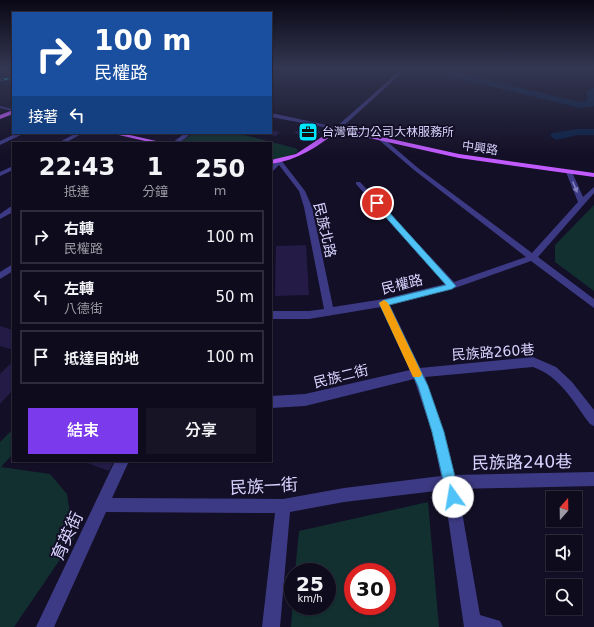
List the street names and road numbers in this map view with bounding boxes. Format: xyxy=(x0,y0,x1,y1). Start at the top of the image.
street label: 中興路 xyxy=(461,139,499,157)
street label: 民族北路 xyxy=(311,201,339,259)
street label: 民權路 xyxy=(380,271,424,297)
street label: 民族路260巷 xyxy=(451,341,535,363)
street label: 民族二街 xyxy=(312,361,370,391)
street label: 民族路240巷 xyxy=(472,451,572,473)
street label: 民族一街 xyxy=(230,474,298,498)
street label: 育英街 xyxy=(47,509,87,563)

